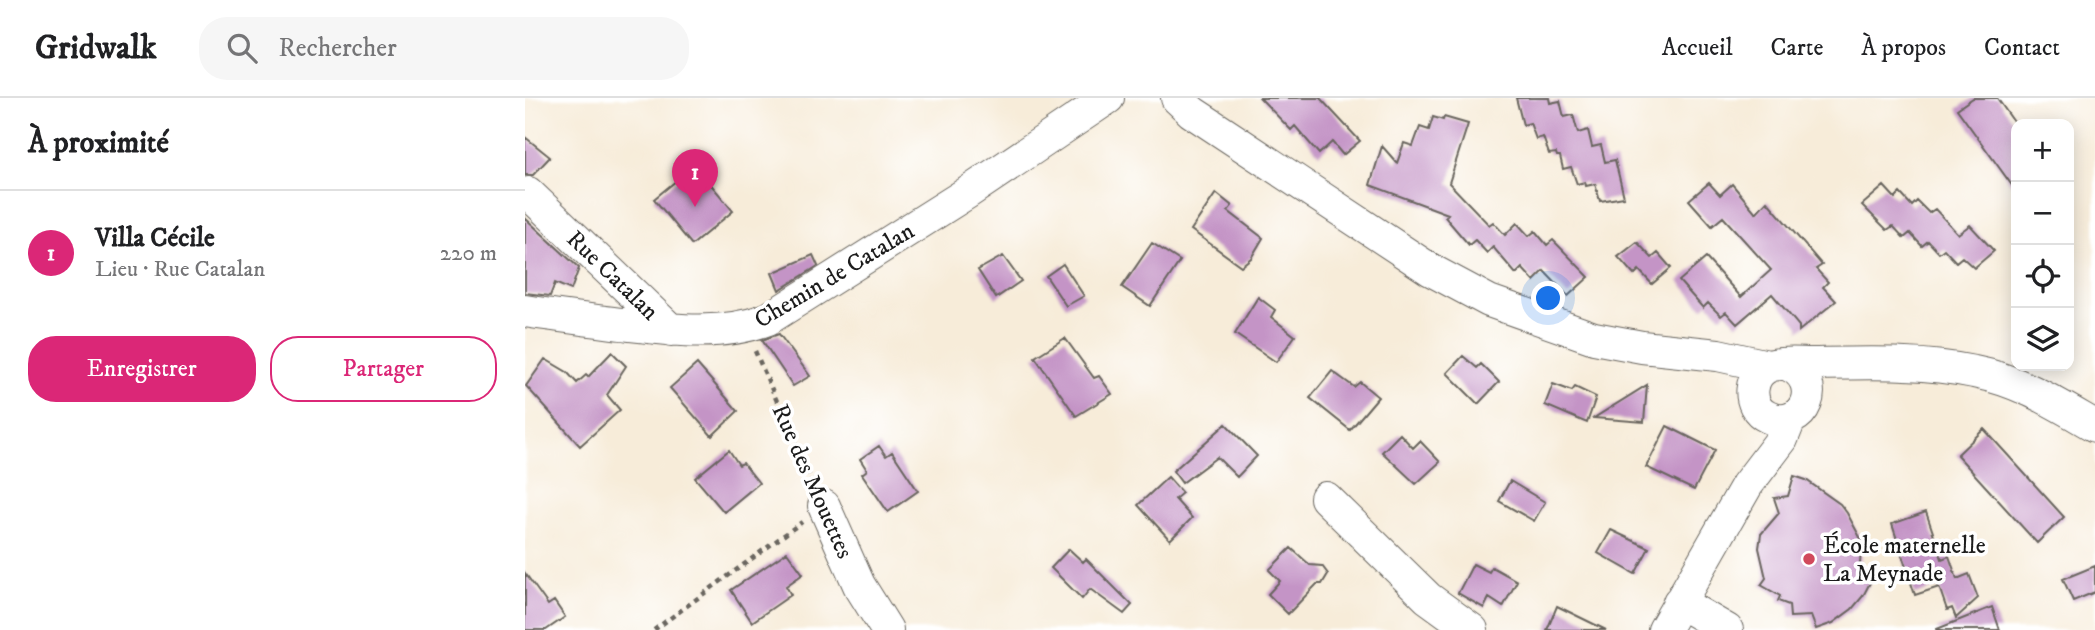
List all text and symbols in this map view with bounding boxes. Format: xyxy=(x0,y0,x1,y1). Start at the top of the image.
search box xyxy=(199,17,689,80)
text: Gridwalk xyxy=(35,28,157,69)
icon: search xyxy=(223,29,261,67)
text: Rechercher xyxy=(279,32,397,65)
text: Accueil xyxy=(1662,33,1733,63)
text: Carte xyxy=(1771,33,1823,63)
text: À propos xyxy=(1861,33,1946,63)
text: Contact xyxy=(1984,33,2060,63)
map controls xyxy=(2011,119,2074,371)
button: + xyxy=(2011,119,2074,182)
text: À proximité xyxy=(28,125,169,162)
pin: 1 xyxy=(672,149,718,207)
button: − xyxy=(2011,182,2074,245)
street label: Chemin de Catalan xyxy=(749,216,920,335)
text: Villa Cécile xyxy=(95,222,215,255)
street label: Rue Catalan xyxy=(560,224,665,327)
text: 1 xyxy=(47,239,55,268)
text: 220 m xyxy=(440,239,497,268)
button: locate xyxy=(2011,245,2074,308)
text: Lieu · Rue Catalan xyxy=(95,255,265,284)
your location xyxy=(1531,281,1565,315)
button: layers xyxy=(2011,308,2074,371)
button: Enregistrer xyxy=(28,336,256,402)
button: Partager xyxy=(270,336,497,402)
street label: Rue des Mouettes xyxy=(765,400,860,563)
place label: École maternelle La Meynade xyxy=(1823,531,1986,589)
marker: École maternelle La Meynade xyxy=(1801,551,1817,567)

